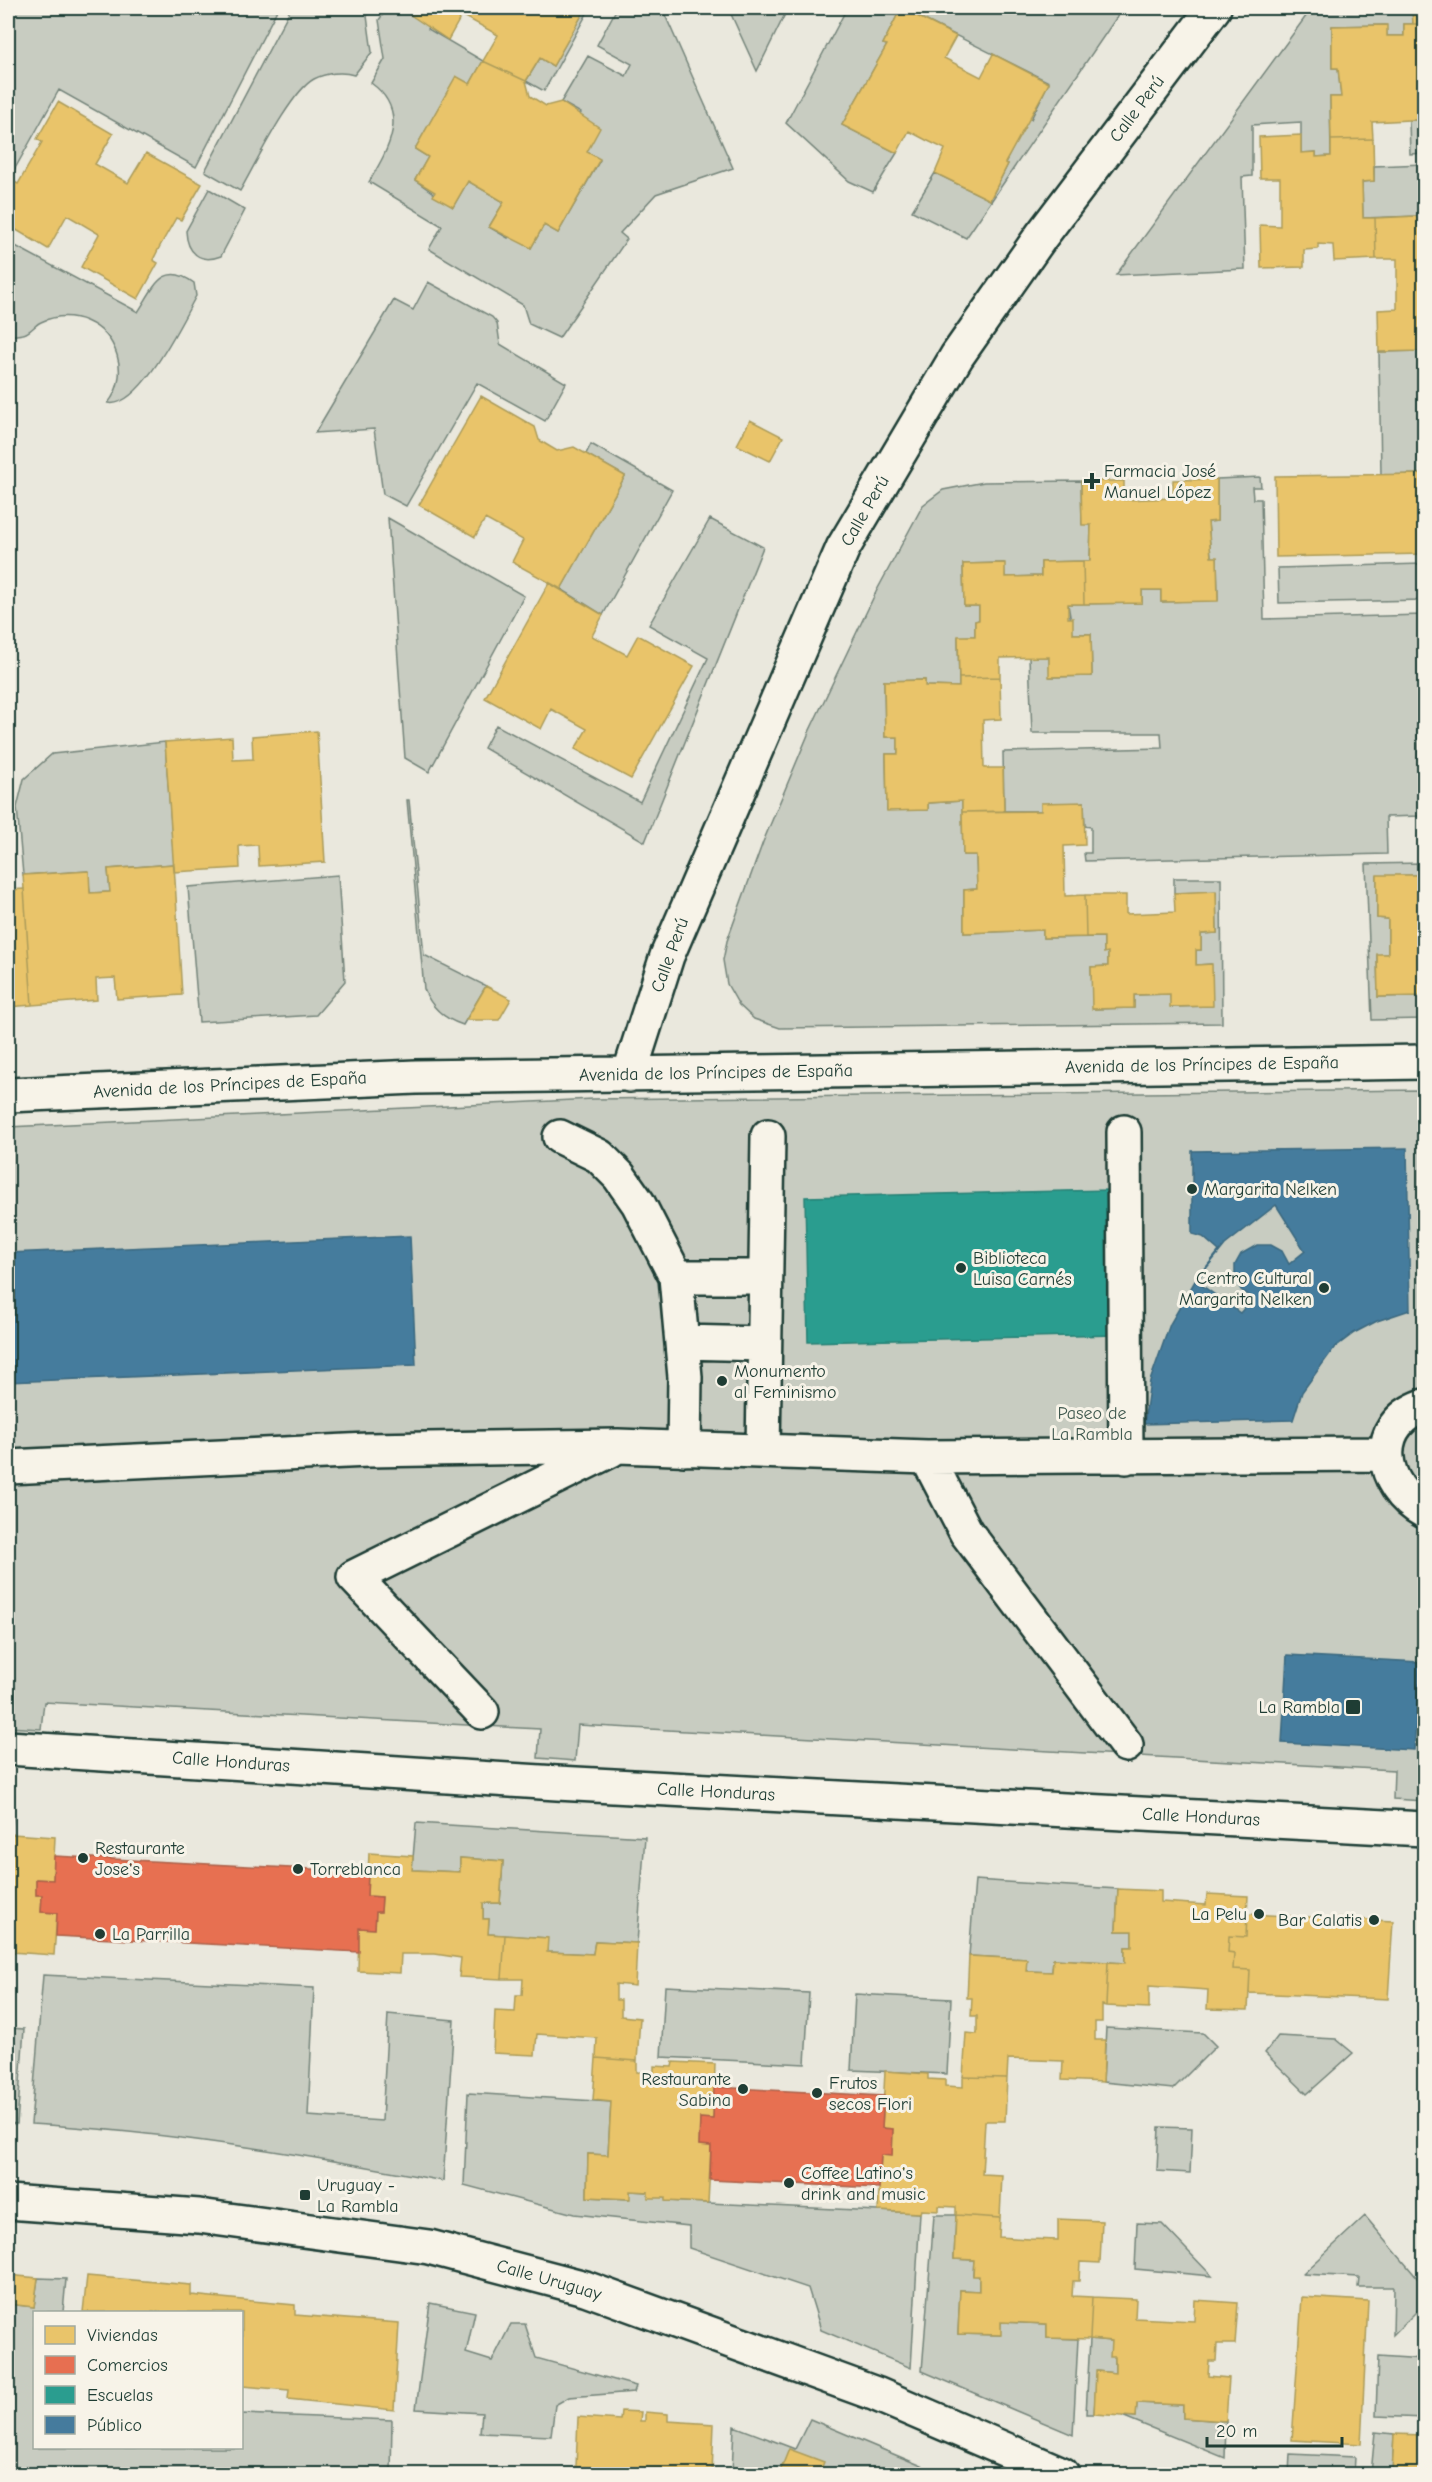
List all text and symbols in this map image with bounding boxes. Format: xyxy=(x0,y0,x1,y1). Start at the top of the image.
street label: Calle Perú xyxy=(1105,72,1169,146)
place label: Farmacia José Manuel López xyxy=(1104,461,1216,503)
street label: Calle Perú xyxy=(836,472,894,550)
marker: Farmacia José Manuel López xyxy=(1085,474,1099,488)
street label: Calle Perú xyxy=(647,915,693,995)
street label: Avenida de los Príncipes de España xyxy=(1065,1052,1339,1078)
street label: Avenida de los Príncipes de España xyxy=(579,1060,853,1086)
street label: Avenida de los Príncipes de España xyxy=(93,1067,367,1103)
place label: Margarita Nelken xyxy=(1204,1179,1337,1200)
marker: Margarita Nelken xyxy=(1185,1182,1199,1196)
place label: Biblioteca Luisa Carnés xyxy=(973,1248,1072,1290)
marker: Biblioteca Luisa Carnés xyxy=(954,1261,968,1275)
place label: Centro Cultural Margarita Nelken xyxy=(1179,1268,1312,1310)
marker: Centro Cultural Margarita Nelken xyxy=(1317,1281,1331,1295)
place label: Monumento al Feminismo xyxy=(734,1361,837,1403)
marker: Monumento al Feminismo xyxy=(715,1374,729,1388)
park label: Paseo de La Rambla xyxy=(1051,1403,1133,1445)
place label: La Rambla xyxy=(1258,1697,1340,1718)
marker: La Rambla xyxy=(1344,1698,1362,1716)
street label: Calle Honduras xyxy=(171,1747,291,1777)
street label: Calle Honduras xyxy=(657,1778,775,1806)
street label: Calle Honduras xyxy=(1142,1803,1260,1831)
place label: Restaurante Jose's xyxy=(95,1838,185,1880)
marker: Restaurante Jose's xyxy=(76,1851,90,1865)
place label: Torreblanca xyxy=(310,1859,401,1880)
marker: Torreblanca xyxy=(291,1862,305,1876)
place label: La Pelu xyxy=(1192,1904,1247,1925)
marker: La Pelu xyxy=(1252,1907,1266,1921)
place label: Bar Calatis xyxy=(1278,1910,1362,1931)
marker: Bar Calatis xyxy=(1367,1913,1381,1927)
place label: La Parrilla xyxy=(112,1924,190,1945)
marker: La Parrilla xyxy=(93,1927,107,1941)
place label: Restaurante Sabina xyxy=(641,2069,731,2111)
place label: Frutos secos Flori xyxy=(829,2073,912,2115)
marker: Restaurante Sabina xyxy=(736,2082,750,2096)
marker: Frutos secos Flori xyxy=(810,2086,824,2100)
place label: Coffee Latino's drink and music xyxy=(801,2163,926,2205)
place label: Uruguay - La Rambla xyxy=(317,2175,399,2217)
marker: Coffee Latino's drink and music xyxy=(782,2176,796,2190)
marker: Uruguay - La Rambla xyxy=(298,2188,312,2202)
street label: Calle Uruguay xyxy=(494,2255,605,2305)
legend xyxy=(33,2311,243,2449)
text: Viviendas xyxy=(87,2325,158,2346)
text: Comercios xyxy=(87,2355,168,2376)
text: Escuelas xyxy=(87,2385,153,2406)
scale bar xyxy=(1207,2410,1342,2448)
text: Público xyxy=(87,2415,142,2436)
text: 20 m xyxy=(1216,2421,1257,2442)

